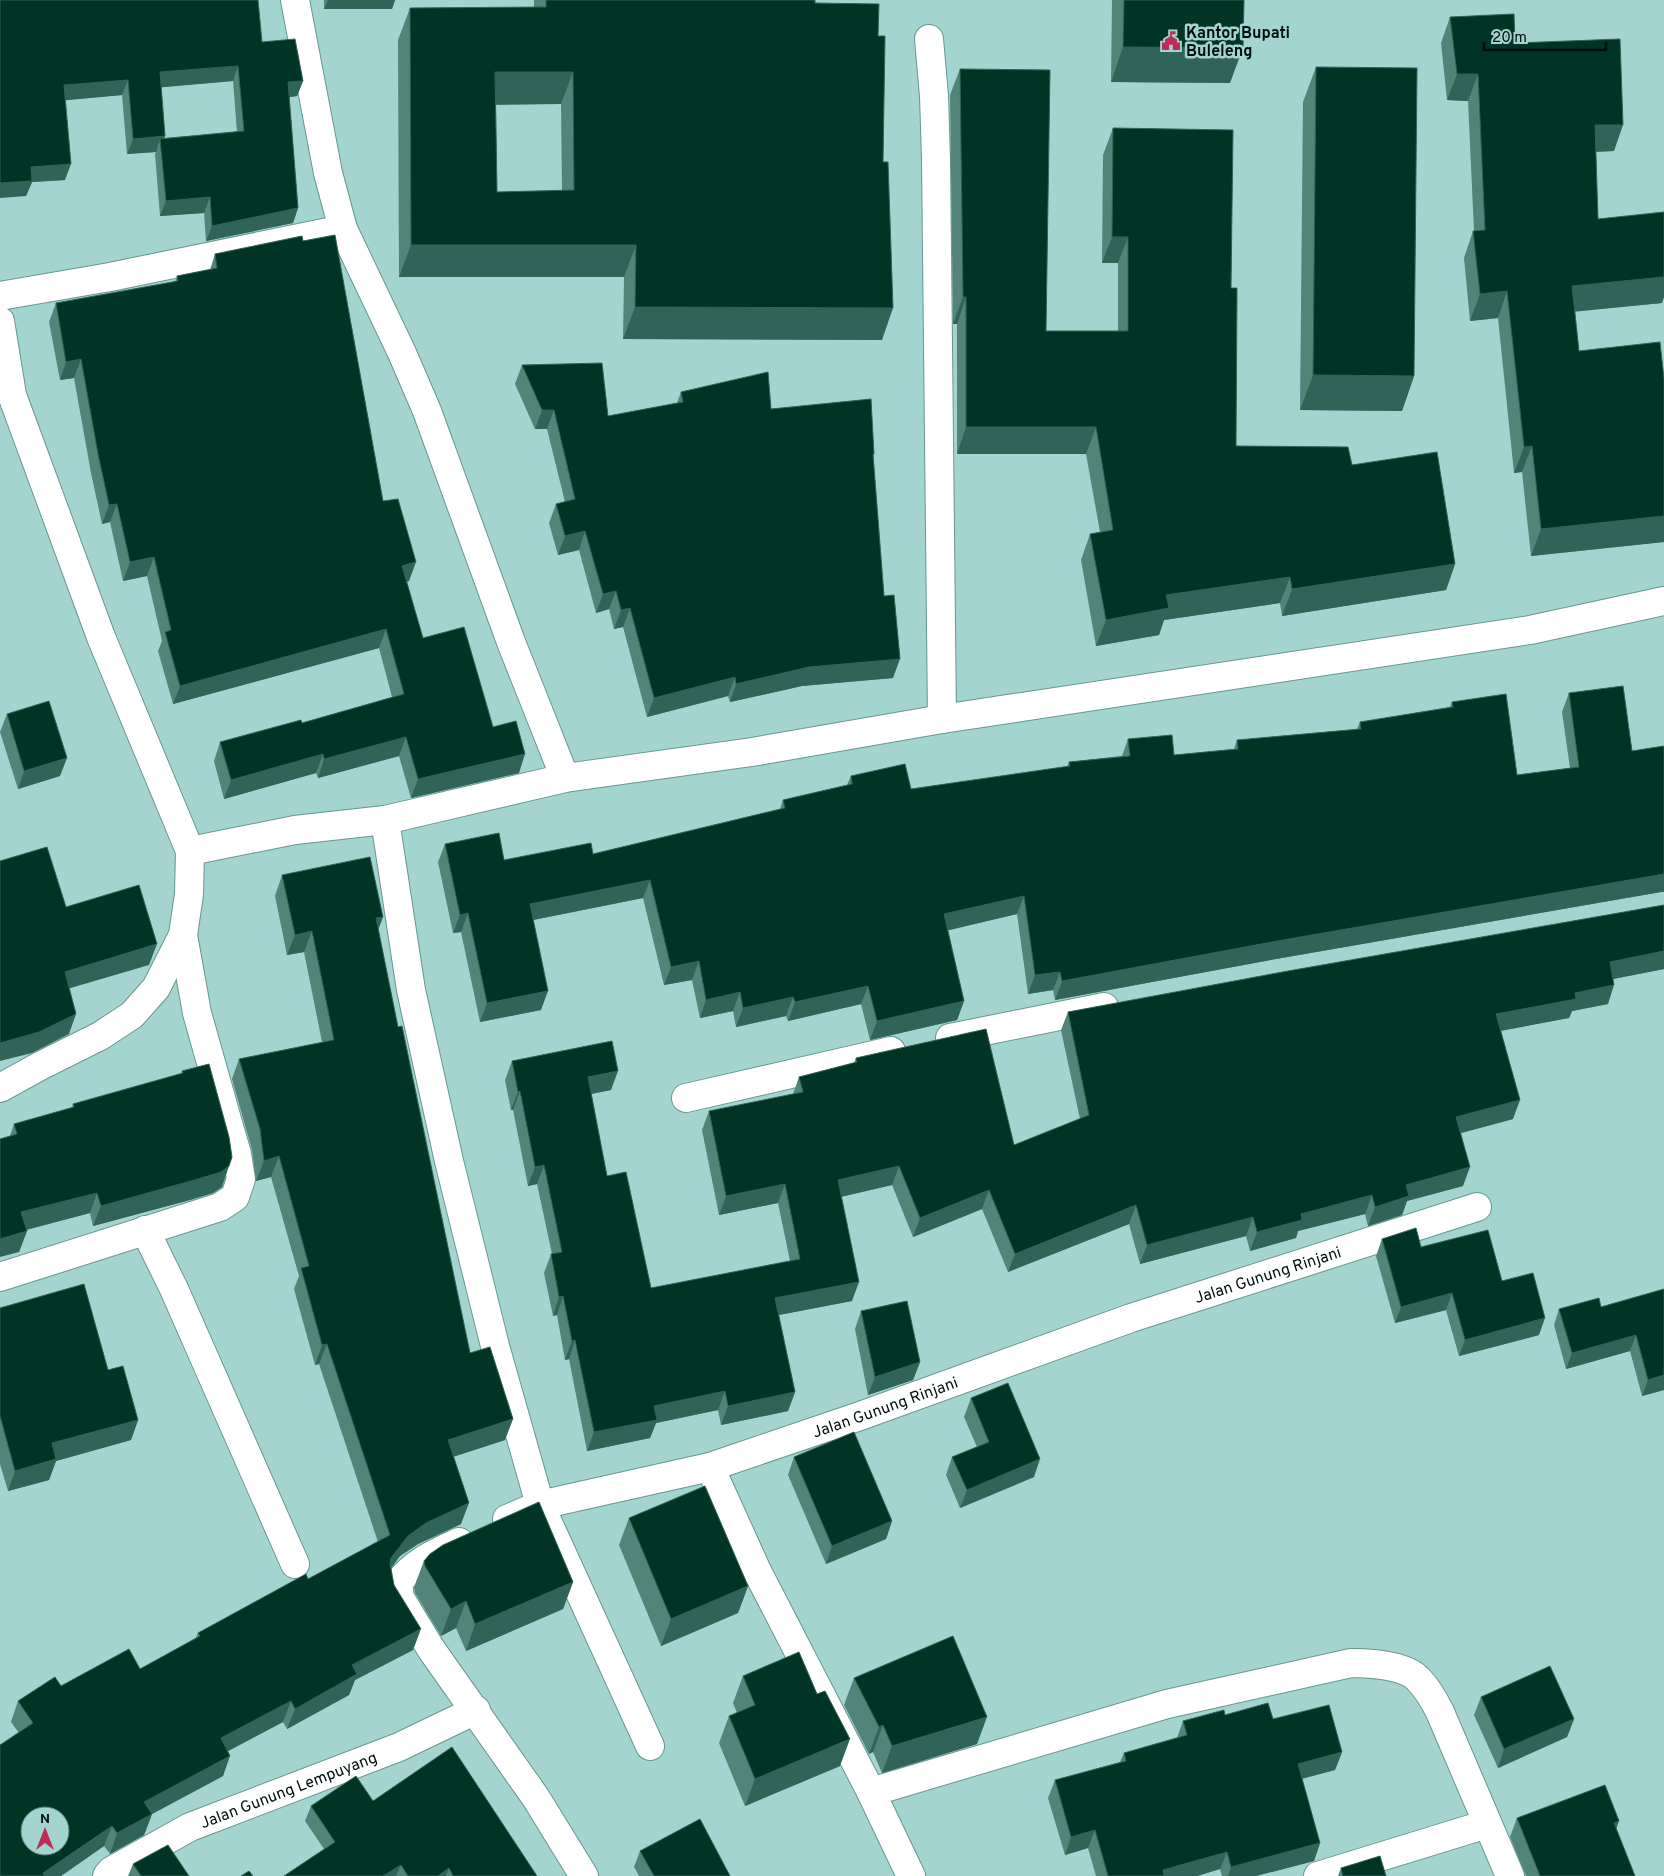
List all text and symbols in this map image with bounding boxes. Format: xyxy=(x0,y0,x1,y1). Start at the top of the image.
scale bar xyxy=(1484,20,1606,52)
place label: Kantor Bupati Buleleng xyxy=(1186,24,1290,62)
text: 20 m xyxy=(1492,29,1527,48)
public building icon: Kantor Bupati Buleleng xyxy=(1160,30,1182,52)
street label: Jalan Gunung Rinjani xyxy=(1192,1243,1344,1309)
street label: Jalan Gunung Rinjani xyxy=(810,1373,961,1443)
street label: Jalan Gunung Lempuyang xyxy=(198,1748,380,1834)
north arrow xyxy=(20,1806,70,1856)
text: N xyxy=(40,1811,50,1828)

